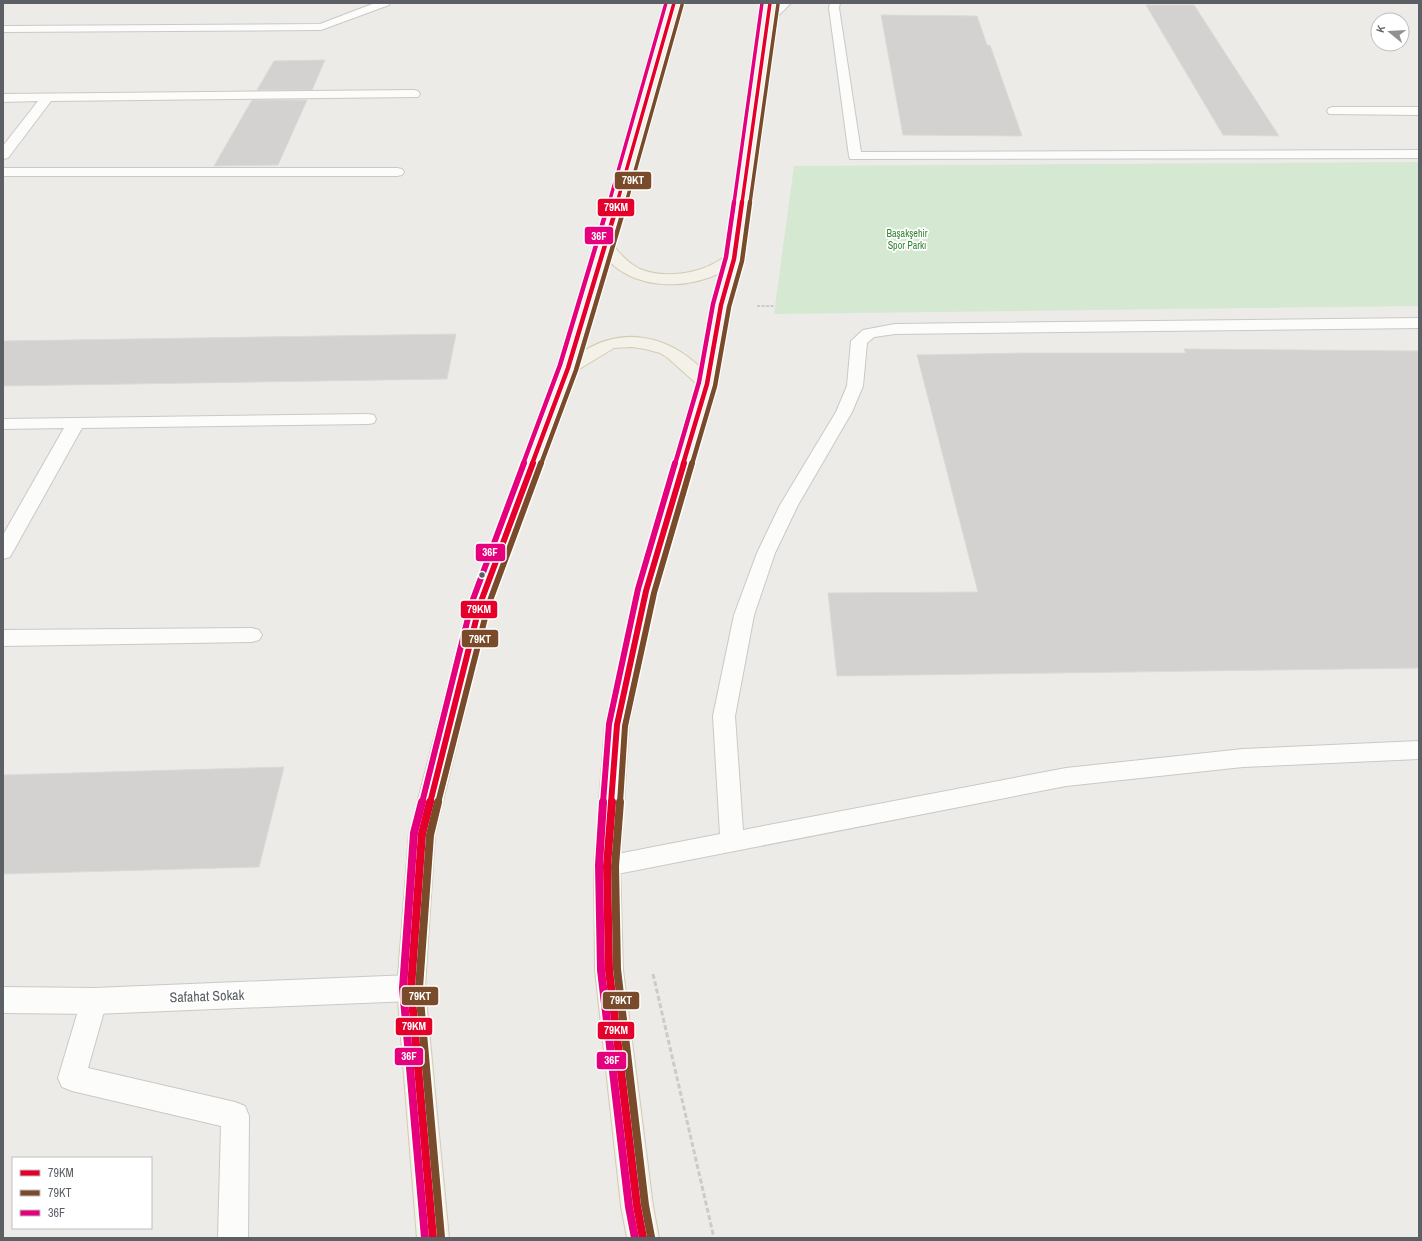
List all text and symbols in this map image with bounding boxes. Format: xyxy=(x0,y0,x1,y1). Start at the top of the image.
north arrow xyxy=(1370,12,1410,52)
text: K xyxy=(1373,23,1388,34)
line badge: 79KT xyxy=(614,171,652,190)
text: 79KT xyxy=(622,173,645,187)
line badge: 79KM xyxy=(597,198,635,217)
text: 79KM xyxy=(604,200,628,214)
line badge: 36F xyxy=(584,226,614,245)
park label: Başakşehir Spor Parkı xyxy=(886,227,928,252)
text: 36F xyxy=(591,229,607,243)
line badge: 36F xyxy=(475,543,506,562)
text: 36F xyxy=(482,545,498,559)
unlabelled marker xyxy=(477,570,487,580)
line badge: 79KM xyxy=(460,600,498,619)
text: 79KM xyxy=(467,602,491,616)
line badge: 79KT xyxy=(461,629,499,648)
text: 79KT xyxy=(469,632,492,646)
street label: Safahat Sokak xyxy=(169,986,245,1006)
line badge: 79KT xyxy=(401,986,439,1006)
text: 79KT xyxy=(409,989,432,1003)
line badge: 79KT xyxy=(602,991,640,1010)
text: 79KT xyxy=(610,993,633,1007)
line badge: 79KM xyxy=(395,1017,433,1036)
text: 79KM xyxy=(402,1019,426,1033)
line badge: 79KM xyxy=(597,1021,635,1040)
text: 79KM xyxy=(604,1023,628,1037)
line badge: 36F xyxy=(394,1047,424,1066)
text: 36F xyxy=(401,1049,417,1063)
line badge: 36F xyxy=(596,1051,627,1070)
text: 36F xyxy=(604,1053,620,1067)
legend xyxy=(12,1157,152,1229)
text: 79KM xyxy=(48,1165,74,1181)
text: 79KT xyxy=(48,1185,72,1201)
text: 36F xyxy=(48,1205,65,1221)

